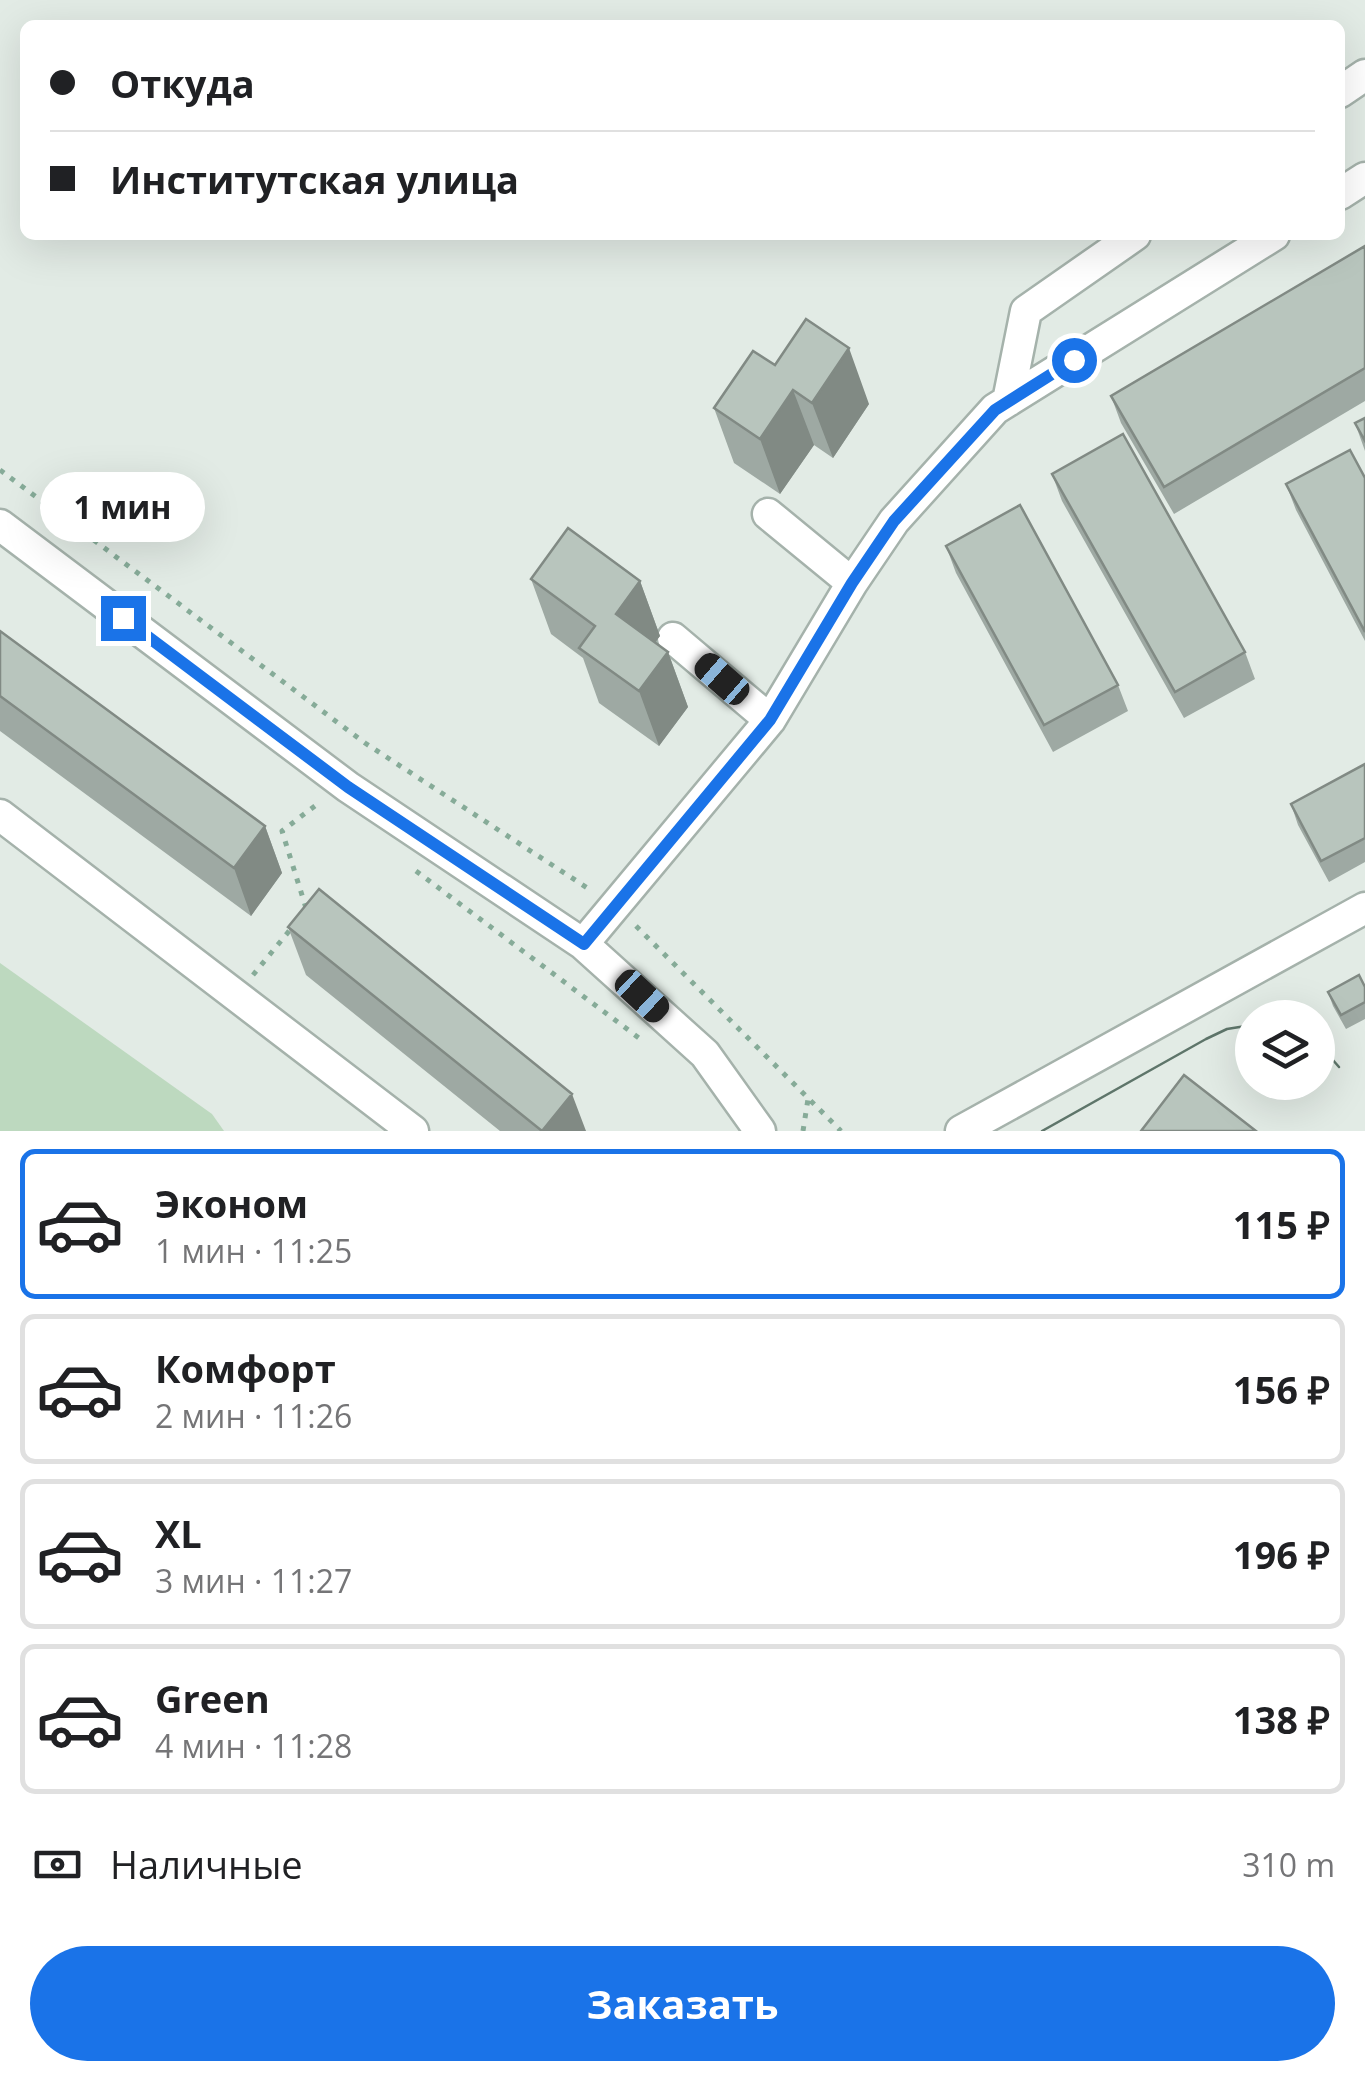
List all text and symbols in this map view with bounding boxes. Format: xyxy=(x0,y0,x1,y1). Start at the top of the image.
text: Откуда xyxy=(110,57,255,109)
text: Институтская улица xyxy=(110,153,519,205)
route start xyxy=(1052,338,1097,383)
callout: 1 мин xyxy=(41,473,206,543)
text: 1 мин xyxy=(74,485,171,528)
route end xyxy=(101,596,146,641)
car xyxy=(690,648,754,710)
car xyxy=(610,965,674,1027)
map controls xyxy=(1235,1000,1335,1100)
button: layers xyxy=(1235,1000,1335,1100)
text: Эконом xyxy=(155,1177,308,1229)
icon: car xyxy=(35,1179,125,1269)
text: 115 ₽ xyxy=(1233,1198,1330,1250)
text: 1 мин · 11:25 xyxy=(155,1229,352,1272)
text: Комфорт xyxy=(155,1342,336,1394)
icon: car xyxy=(35,1344,125,1434)
text: 156 ₽ xyxy=(1233,1363,1330,1415)
text: 2 мин · 11:26 xyxy=(155,1394,352,1437)
text: XL xyxy=(155,1507,202,1559)
icon: car xyxy=(35,1509,125,1599)
text: 196 ₽ xyxy=(1233,1528,1330,1580)
text: 3 мин · 11:27 xyxy=(155,1559,352,1602)
text: Green xyxy=(155,1672,270,1724)
icon: car xyxy=(35,1674,125,1764)
text: 138 ₽ xyxy=(1233,1693,1330,1745)
text: 4 мин · 11:28 xyxy=(155,1724,352,1767)
icon: cash xyxy=(30,1837,85,1892)
text: Наличные xyxy=(110,1838,303,1890)
text: 310 m xyxy=(1242,1843,1335,1886)
button: Заказать xyxy=(30,1946,1335,2061)

